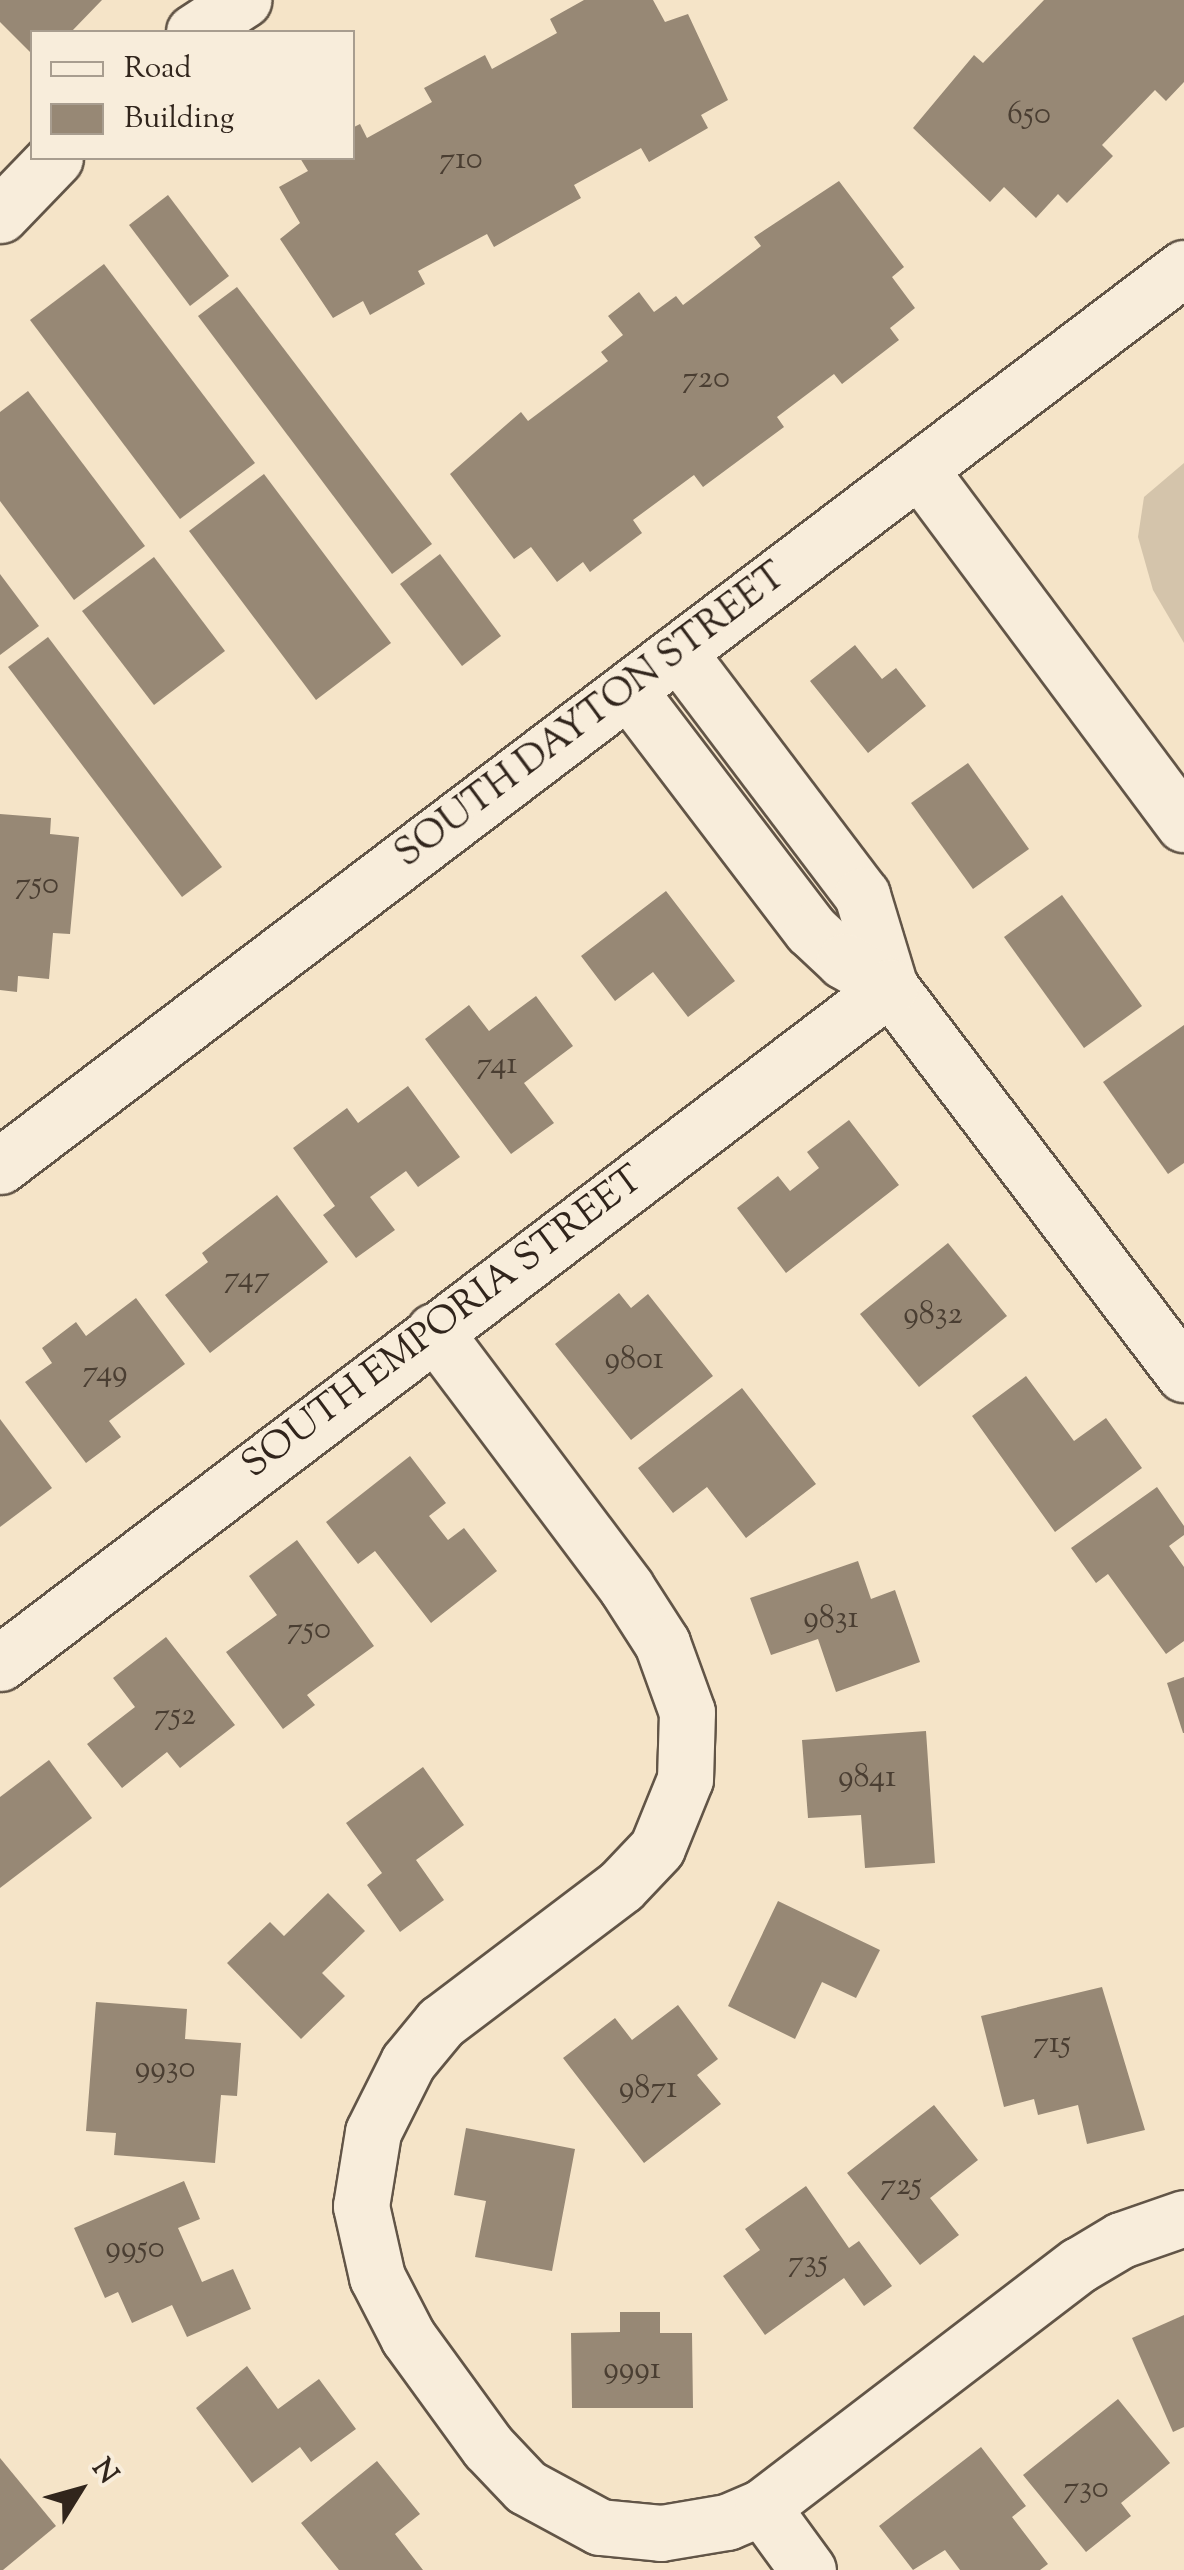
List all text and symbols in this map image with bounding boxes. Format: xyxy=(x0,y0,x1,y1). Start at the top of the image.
legend xyxy=(30,30,355,160)
text: Road xyxy=(124,48,191,91)
house number: 650 xyxy=(1007,96,1051,134)
text: Building xyxy=(124,98,234,141)
house number: 710 xyxy=(439,141,483,179)
house number: 720 xyxy=(682,360,730,398)
street label: SOUTH DAYTON STREET xyxy=(388,555,796,879)
house number: 750 xyxy=(15,866,59,904)
house number: 741 xyxy=(477,1046,517,1084)
street label: SOUTH EMPORIA STREET xyxy=(234,1158,654,1490)
house number: 747 xyxy=(224,1260,270,1298)
house number: 9832 xyxy=(903,1296,963,1334)
house number: 9801 xyxy=(604,1341,664,1379)
house number: 749 xyxy=(82,1354,128,1392)
house number: 9831 xyxy=(803,1600,859,1638)
house number: 750 xyxy=(287,1611,331,1649)
house number: 752 xyxy=(154,1697,196,1735)
house number: 9841 xyxy=(838,1759,896,1797)
house number: 715 xyxy=(1033,2025,1071,2063)
house number: 9930 xyxy=(135,2050,195,2088)
house number: 9871 xyxy=(619,2070,677,2108)
house number: 725 xyxy=(880,2167,922,2205)
house number: 9950 xyxy=(105,2230,165,2268)
house number: 735 xyxy=(788,2244,828,2282)
house number: 9991 xyxy=(603,2351,661,2389)
north arrow xyxy=(30,2440,130,2540)
text: N xyxy=(81,2451,127,2493)
house number: 730 xyxy=(1063,2470,1109,2508)

